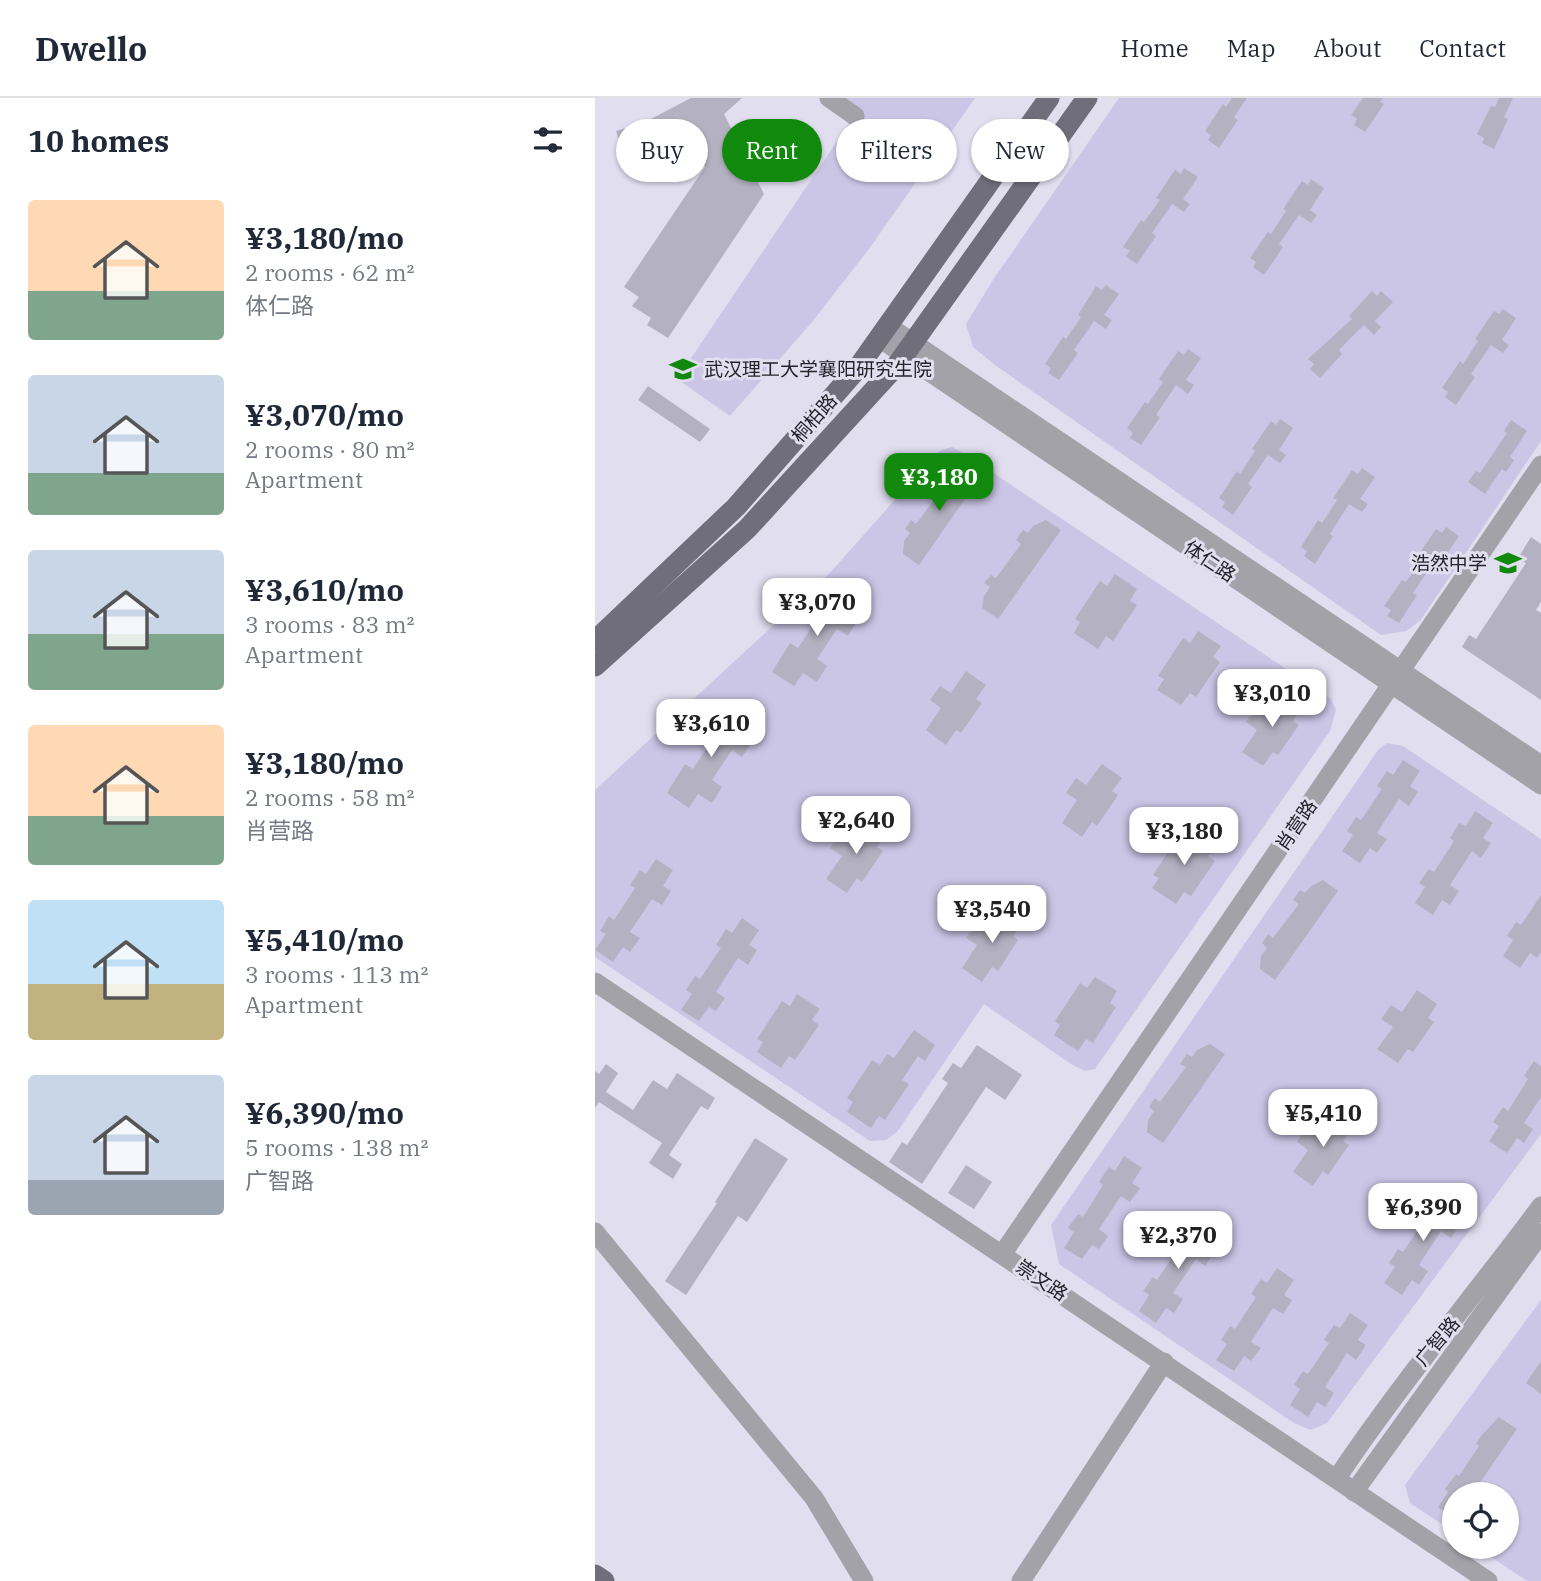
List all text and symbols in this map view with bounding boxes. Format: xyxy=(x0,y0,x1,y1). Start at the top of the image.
text: Dwello xyxy=(35,27,147,70)
text: Home xyxy=(1121,32,1189,64)
text: Map xyxy=(1227,32,1275,64)
text: About xyxy=(1313,32,1381,64)
text: Contact xyxy=(1419,32,1506,64)
chip: Buy xyxy=(616,119,708,182)
chip: Rent xyxy=(722,119,822,182)
chip: Filters xyxy=(836,119,957,182)
chip: New xyxy=(971,119,1069,182)
text: 10 homes xyxy=(28,121,169,160)
icon: filters xyxy=(529,121,567,159)
text: ¥3,180/mo xyxy=(245,218,404,257)
icon: home xyxy=(84,228,168,312)
text: 2 rooms · 62 m² xyxy=(245,257,415,287)
text: 体仁路 xyxy=(245,290,314,320)
school or university icon: 武汉理工大学襄阳研究生院 xyxy=(668,354,698,384)
place label: 武汉理工大学襄阳研究生院 xyxy=(704,357,932,381)
street label: 桐柏路 xyxy=(786,389,842,447)
text: ¥3,070/mo xyxy=(245,395,404,434)
icon: home xyxy=(84,403,168,487)
text: 2 rooms · 80 m² xyxy=(245,434,415,464)
pin: ¥3,180 xyxy=(882,454,996,513)
text: ¥3,180 xyxy=(900,461,978,491)
text: Apartment xyxy=(245,464,363,494)
street label: 体仁路 xyxy=(1180,535,1240,587)
school or university icon: 浩然中学 xyxy=(1493,548,1523,578)
place label: 浩然中学 xyxy=(1411,551,1487,575)
text: ¥3,610/mo xyxy=(245,570,404,609)
icon: home xyxy=(84,578,168,662)
pin: ¥3,070 xyxy=(760,578,874,638)
text: ¥3,070 xyxy=(778,586,856,616)
text: 3 rooms · 83 m² xyxy=(245,609,415,639)
text: Apartment xyxy=(245,639,363,669)
pin: ¥3,010 xyxy=(1215,670,1329,729)
text: ¥3,010 xyxy=(1233,677,1311,707)
pin: ¥3,610 xyxy=(654,700,768,759)
text: ¥3,610 xyxy=(672,707,750,737)
text: ¥3,180/mo xyxy=(245,743,404,782)
icon: home xyxy=(84,753,168,837)
text: 2 rooms · 58 m² xyxy=(245,782,415,812)
street label: 肖营路 xyxy=(1270,795,1322,855)
pin: ¥2,640 xyxy=(799,796,913,856)
text: ¥2,640 xyxy=(817,804,895,834)
pin: ¥3,180 xyxy=(1127,808,1241,867)
text: 肖营路 xyxy=(245,815,314,845)
text: ¥3,180 xyxy=(1145,815,1223,845)
pin: ¥3,540 xyxy=(935,886,1049,945)
text: ¥3,540 xyxy=(953,893,1031,923)
text: ¥5,410/mo xyxy=(245,920,404,959)
icon: home xyxy=(84,928,168,1012)
text: 3 rooms · 113 m² xyxy=(245,959,428,989)
text: Apartment xyxy=(245,989,363,1019)
pin: ¥5,410 xyxy=(1266,1090,1380,1149)
text: ¥6,390/mo xyxy=(245,1093,404,1132)
text: ¥5,410 xyxy=(1284,1097,1362,1127)
icon: home xyxy=(84,1103,168,1187)
text: 5 rooms · 138 m² xyxy=(245,1132,428,1162)
text: 广智路 xyxy=(245,1165,314,1195)
pin: ¥6,390 xyxy=(1366,1184,1480,1243)
text: ¥6,390 xyxy=(1384,1191,1462,1221)
pin: ¥2,370 xyxy=(1121,1212,1235,1271)
text: ¥2,370 xyxy=(1139,1219,1217,1249)
street label: 崇文路 xyxy=(1012,1254,1072,1306)
street label: 广智路 xyxy=(1409,1311,1465,1371)
map controls xyxy=(1442,1482,1519,1559)
button: locate xyxy=(1442,1482,1519,1559)

